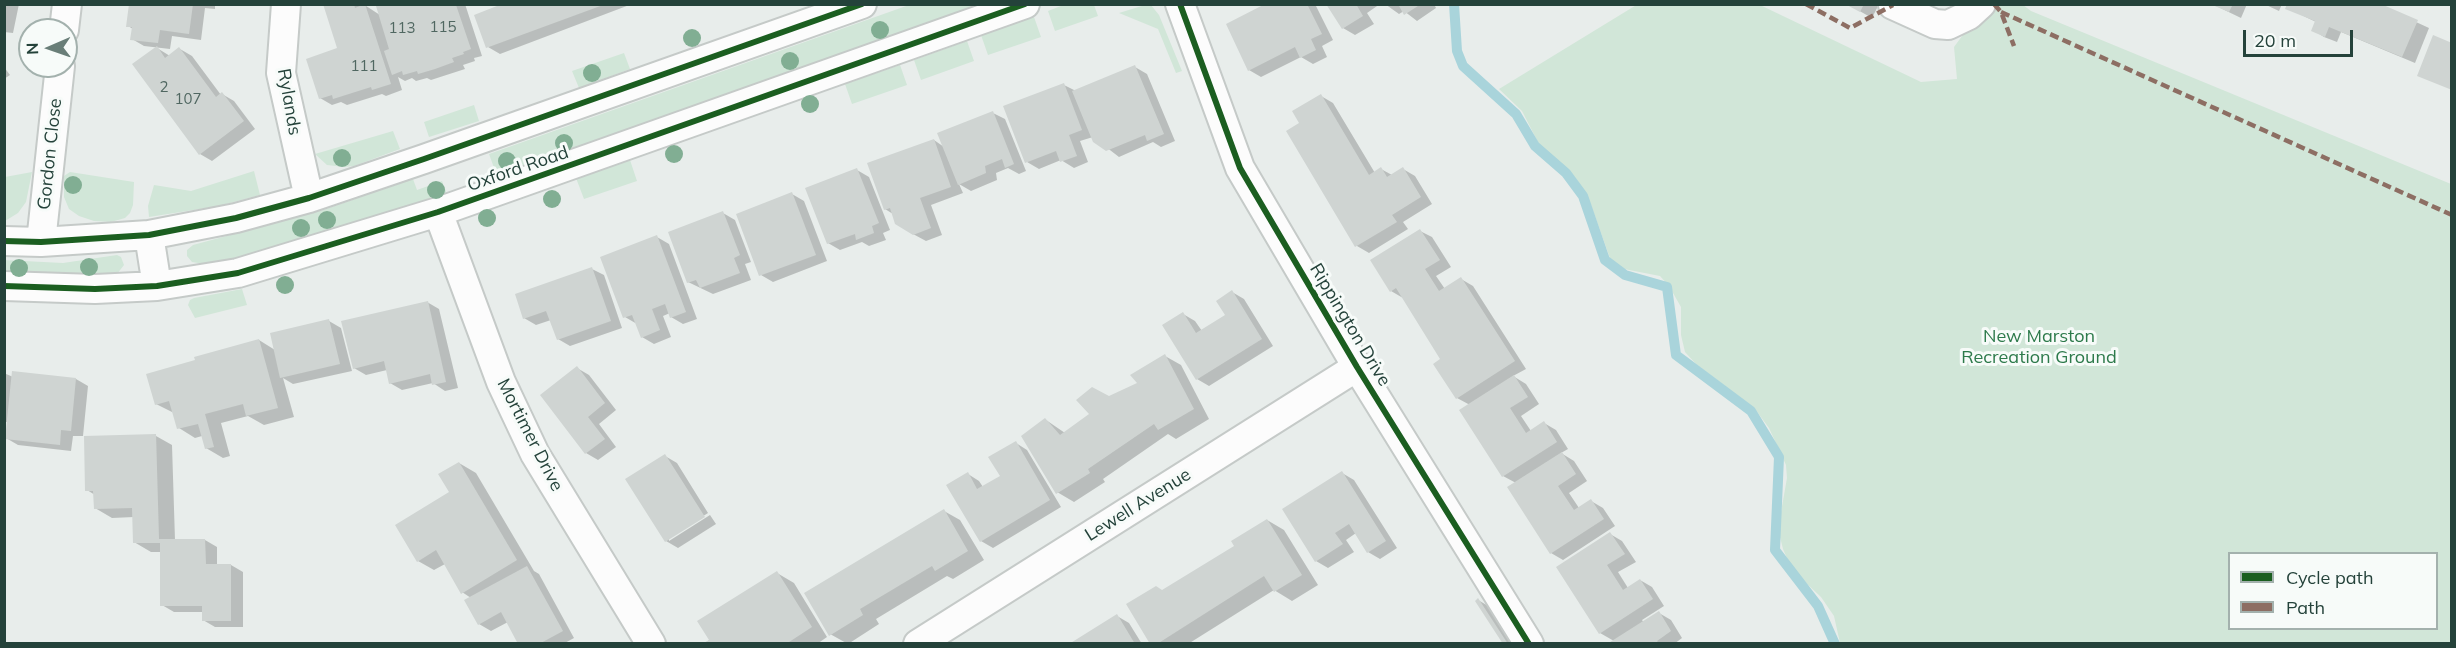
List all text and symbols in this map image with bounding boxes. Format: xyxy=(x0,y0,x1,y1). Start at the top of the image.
north arrow xyxy=(18,18,78,78)
house number: 115 xyxy=(430,18,456,36)
scale bar xyxy=(2246,18,2356,56)
house number: 113 xyxy=(389,19,415,37)
text: 20 m xyxy=(2254,29,2296,52)
text: N xyxy=(22,42,42,55)
house number: 111 xyxy=(351,57,377,75)
street label: Rylands xyxy=(273,67,305,137)
house number: 2 xyxy=(160,78,168,96)
house number: 107 xyxy=(175,90,201,108)
street label: Gordon Close xyxy=(33,97,67,211)
street label: Oxford Road xyxy=(465,142,571,196)
street label: Rippington Drive xyxy=(1305,260,1395,390)
park label: New Marston Recreation Ground xyxy=(1961,326,2117,368)
street label: Mortimer Drive xyxy=(492,375,568,495)
street label: Lewell Avenue xyxy=(1081,464,1195,546)
legend xyxy=(2228,552,2438,630)
text: Cycle path xyxy=(2286,566,2373,589)
text: Path xyxy=(2286,596,2325,619)

